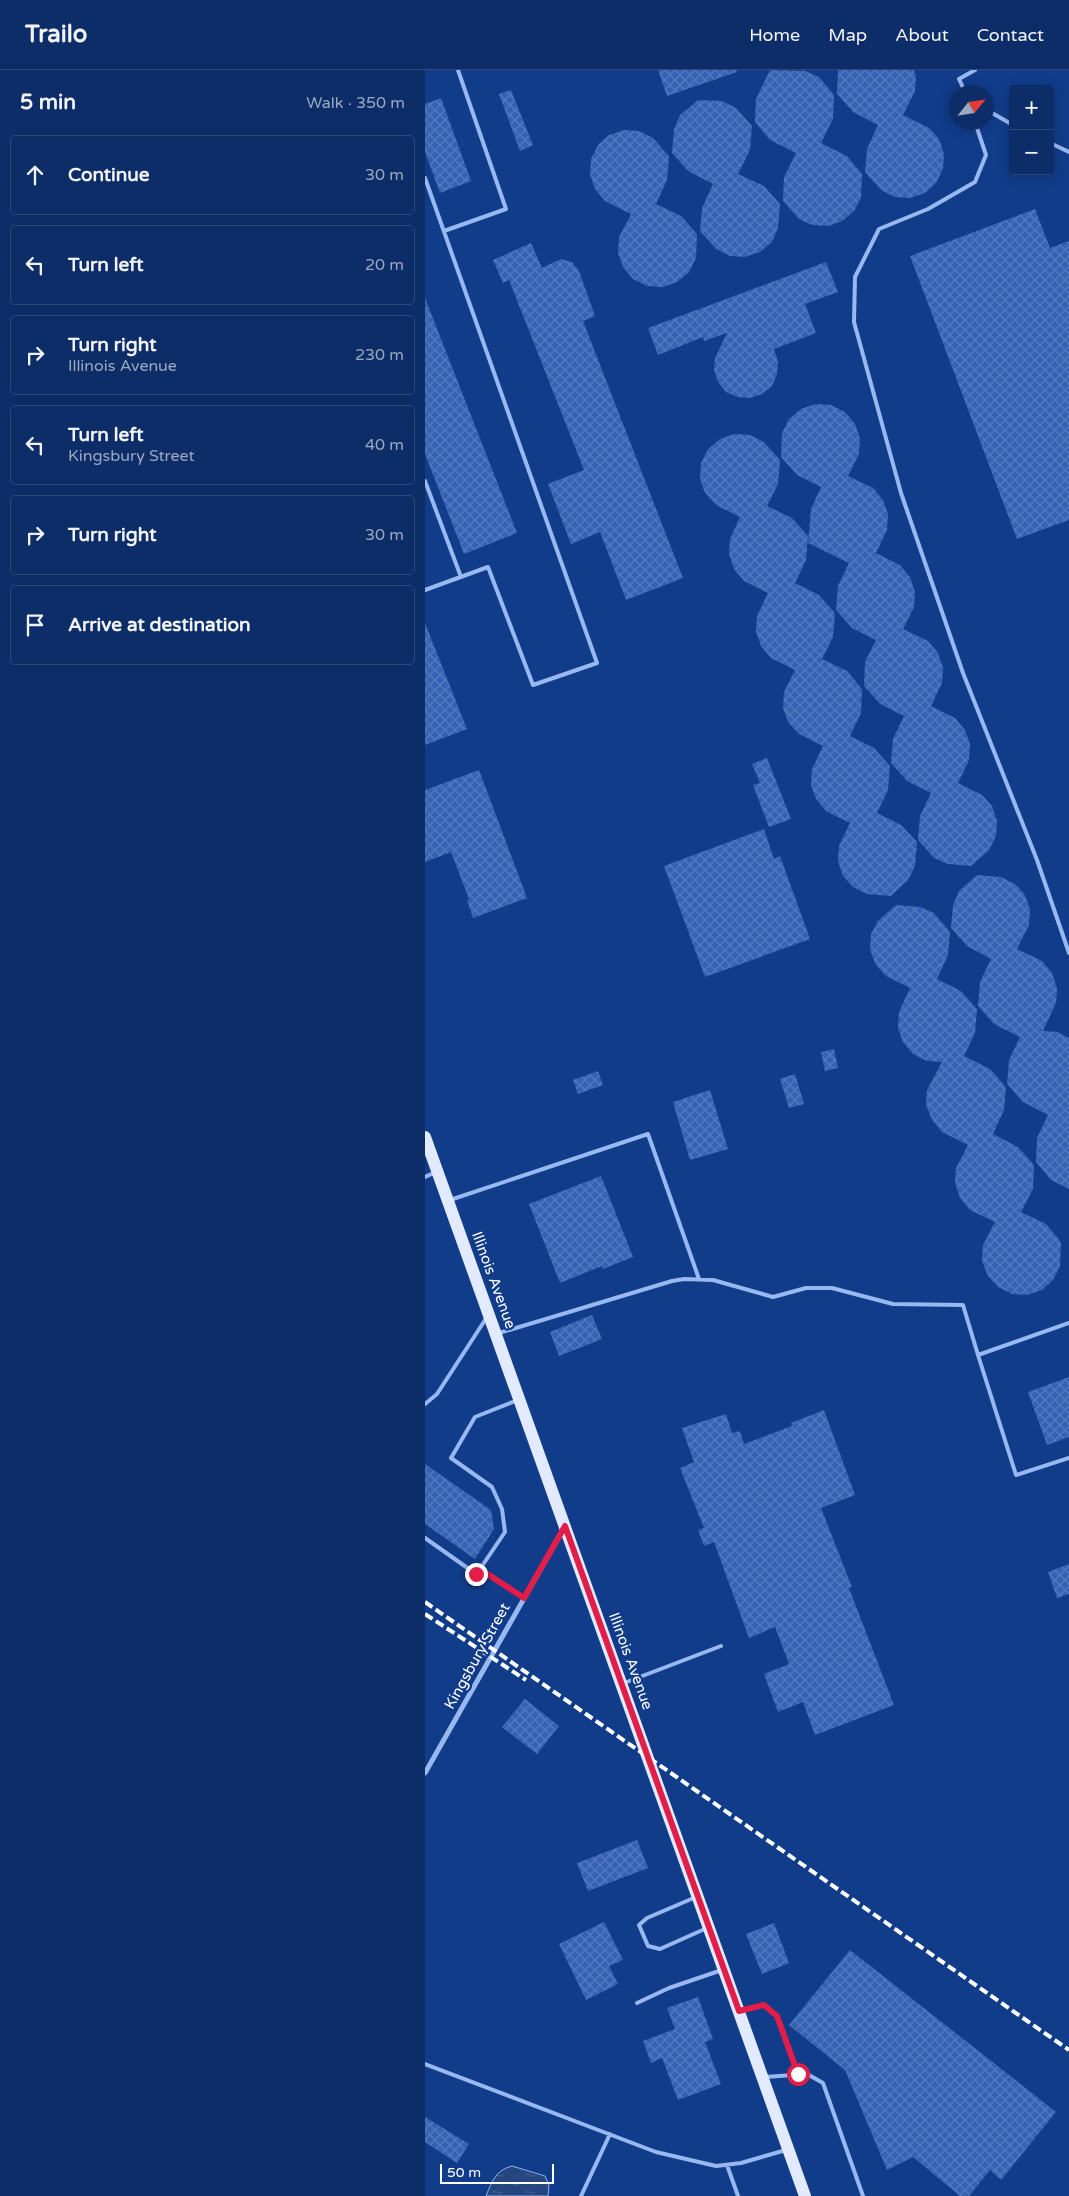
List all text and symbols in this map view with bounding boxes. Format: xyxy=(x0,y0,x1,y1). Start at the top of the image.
text: Trailo xyxy=(25,20,87,49)
text: Home xyxy=(749,24,800,46)
text: Map xyxy=(828,24,867,46)
text: About xyxy=(895,24,949,46)
text: Contact xyxy=(977,24,1044,46)
north arrow xyxy=(949,85,994,130)
map controls xyxy=(1009,85,1054,175)
button: + xyxy=(1009,85,1054,130)
text: 5 min xyxy=(20,90,76,115)
text: Walk · 350 m xyxy=(306,93,405,113)
button: − xyxy=(1009,130,1054,175)
icon: ahead xyxy=(21,161,49,189)
text: Continue xyxy=(68,164,150,186)
text: 30 m xyxy=(365,165,404,185)
icon: left xyxy=(21,251,49,279)
text: Turn left xyxy=(68,254,144,276)
text: 20 m xyxy=(365,255,404,275)
text: Turn right xyxy=(68,334,156,356)
icon: right xyxy=(21,341,49,369)
text: 230 m xyxy=(355,345,404,365)
text: Illinois Avenue xyxy=(68,356,177,376)
text: Turn left xyxy=(68,424,144,446)
icon: left xyxy=(21,431,49,459)
text: 40 m xyxy=(365,435,404,455)
text: Kingsbury Street xyxy=(68,446,195,466)
icon: right xyxy=(21,521,49,549)
text: Turn right xyxy=(68,524,156,546)
text: 30 m xyxy=(365,525,404,545)
icon: arrive xyxy=(21,611,49,639)
text: Arrive at destination xyxy=(68,614,251,636)
street label: Illinois Avenue xyxy=(468,1229,520,1331)
route end xyxy=(465,1563,488,1586)
street label: Kingsbury Street xyxy=(440,1599,514,1712)
street label: Illinois Avenue xyxy=(605,1610,657,1712)
route start xyxy=(787,2063,810,2086)
scale bar xyxy=(440,2161,554,2184)
text: 50 m xyxy=(447,2164,481,2181)

